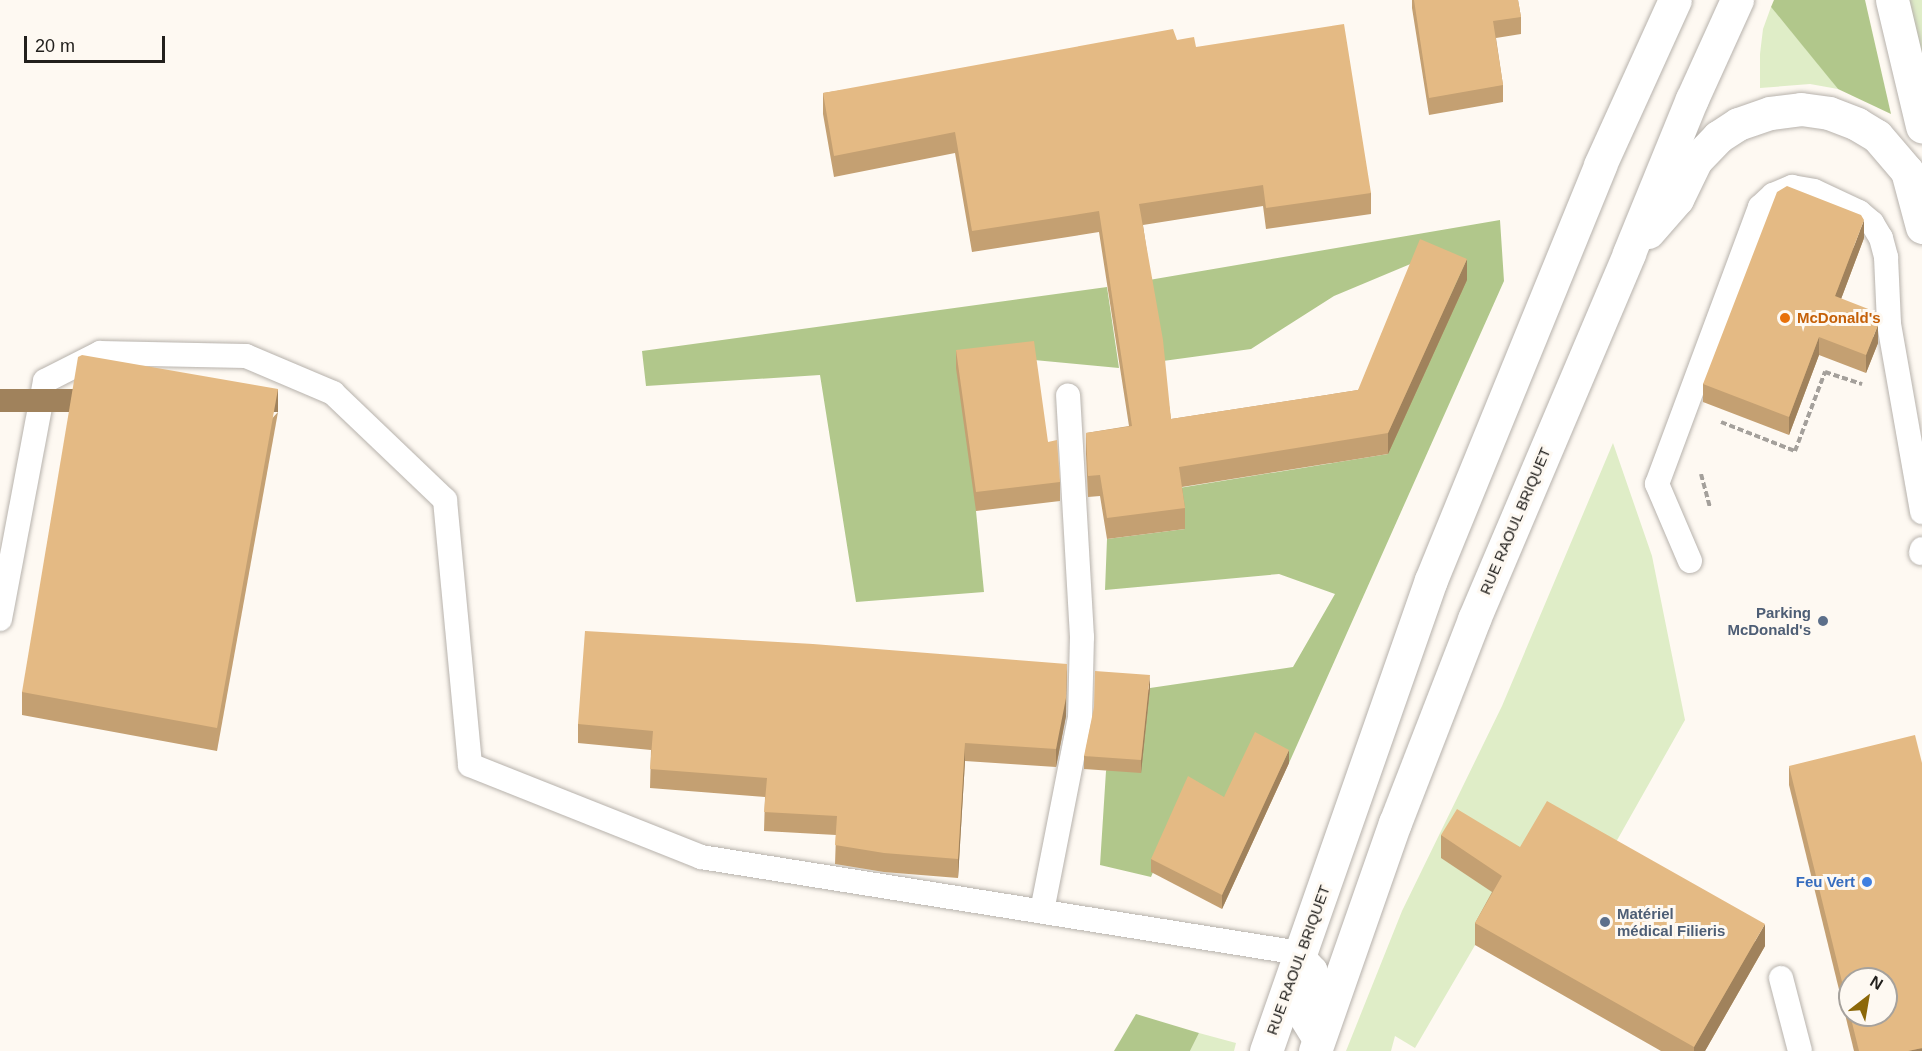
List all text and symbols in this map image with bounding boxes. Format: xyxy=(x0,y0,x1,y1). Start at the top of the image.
scale bar xyxy=(27,24,168,62)
text: 20 m xyxy=(35,36,75,56)
place label: McDonald's xyxy=(1797,309,1881,327)
marker: McDonald's xyxy=(1778,311,1792,325)
street label: RUE RAOUL BRIQUET xyxy=(1476,445,1554,597)
place label: Parking McDonald's xyxy=(1727,603,1811,638)
marker: Parking McDonald's xyxy=(1816,614,1830,628)
place label: Feu Vert xyxy=(1796,873,1855,891)
marker: Feu Vert xyxy=(1860,875,1874,889)
street label: RUE RAOUL BRIQUET xyxy=(1262,883,1334,1037)
place label: Matériel médical Filieris xyxy=(1617,904,1725,939)
marker: Matériel médical Filieris xyxy=(1598,915,1612,929)
north arrow xyxy=(1838,967,1898,1027)
text: N xyxy=(1867,973,1886,993)

